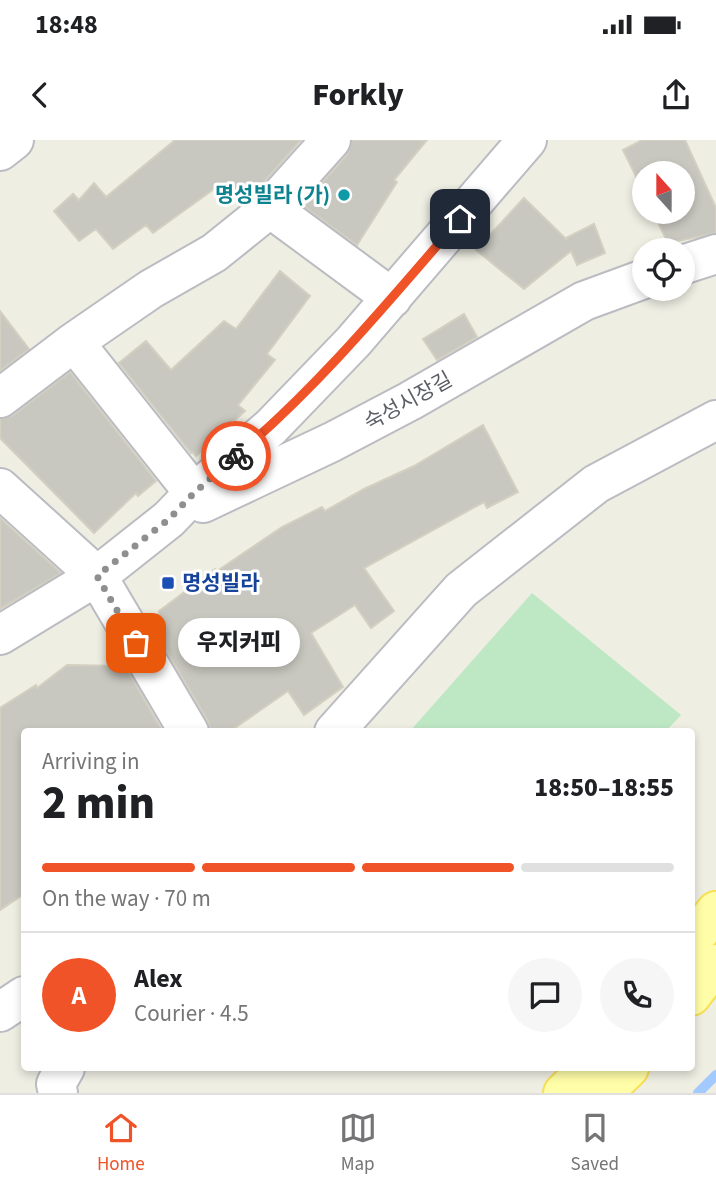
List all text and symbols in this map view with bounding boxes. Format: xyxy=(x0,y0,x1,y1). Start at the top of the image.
text: 18:48 xyxy=(35,6,98,43)
text: Forkly xyxy=(312,72,404,118)
icon: back xyxy=(21,76,59,114)
icon: share xyxy=(657,76,695,114)
north arrow xyxy=(632,161,695,224)
map controls xyxy=(632,161,695,301)
place label: 명성빌라 (가) xyxy=(215,180,330,210)
marker: 명성빌라 (가) xyxy=(336,187,352,203)
pin xyxy=(430,189,490,249)
icon: home xyxy=(441,200,479,238)
button: locate xyxy=(632,238,695,301)
street label: 숙성시장길 xyxy=(358,364,458,438)
courier xyxy=(201,421,271,491)
icon: bike xyxy=(217,437,255,475)
place label: 명성빌라 xyxy=(182,568,260,598)
marker: 명성빌라 xyxy=(160,575,176,591)
pin xyxy=(106,613,166,673)
callout: 우지커피 xyxy=(178,618,300,668)
icon: bag xyxy=(117,624,155,662)
text: 우지커피 xyxy=(197,626,281,659)
text: Arriving in xyxy=(42,745,140,778)
text: 18:50–18:55 xyxy=(534,769,674,806)
text: 2 min xyxy=(42,771,155,836)
text: On the way · 70 m xyxy=(42,882,211,915)
button: chat xyxy=(508,958,582,1032)
button: phone xyxy=(600,958,674,1032)
text: Alex xyxy=(134,960,183,997)
text: A xyxy=(72,977,86,1014)
text: Courier · 4.5 xyxy=(134,997,249,1030)
tab: Home xyxy=(97,1109,145,1178)
tab: Map xyxy=(339,1109,377,1178)
tab: Saved xyxy=(571,1109,619,1178)

